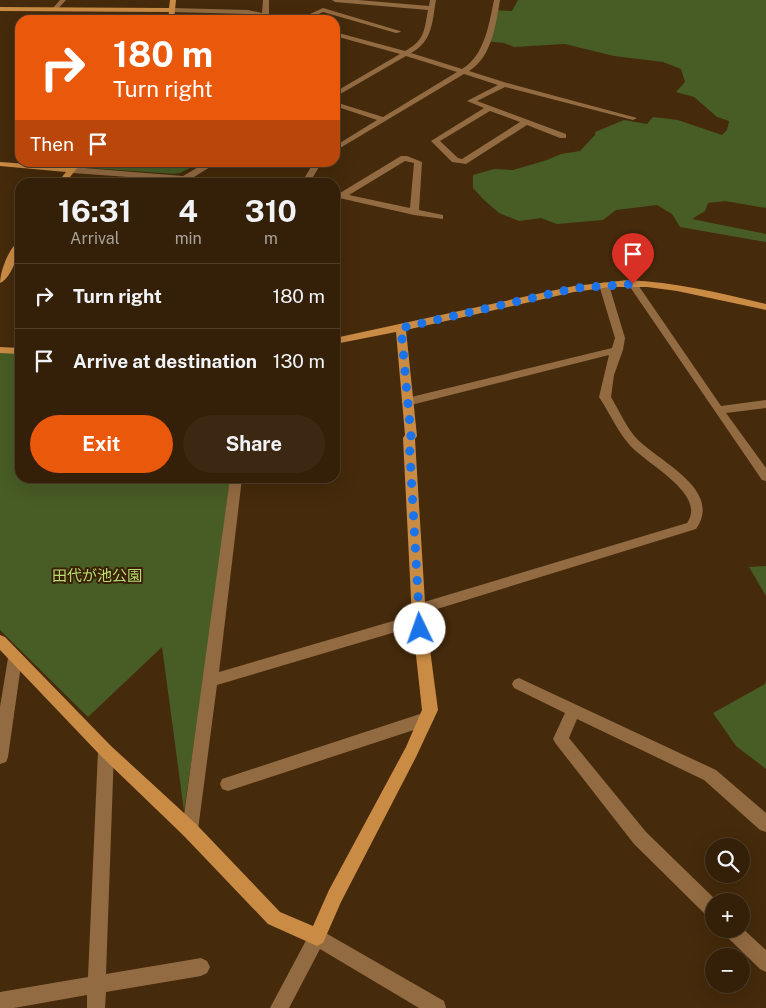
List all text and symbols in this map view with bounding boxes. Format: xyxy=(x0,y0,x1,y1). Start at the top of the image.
text: 180 m xyxy=(113,34,213,75)
icon: right xyxy=(30,35,95,100)
text: Turn right xyxy=(113,76,213,102)
icon: arrive xyxy=(84,130,112,158)
text: Then xyxy=(30,133,74,155)
text: 16:31 xyxy=(58,193,132,229)
text: 4 xyxy=(178,193,198,229)
text: 310 xyxy=(245,193,297,229)
text: Arrival xyxy=(70,229,120,248)
text: min xyxy=(175,229,202,248)
text: m xyxy=(264,229,278,248)
pin xyxy=(612,233,654,284)
icon: arrive xyxy=(619,240,647,268)
icon: right xyxy=(30,282,58,310)
text: Turn right xyxy=(73,285,162,307)
text: 180 m xyxy=(272,285,325,307)
icon: arrive xyxy=(30,347,58,375)
text: Arrive at destination xyxy=(73,350,257,372)
text: 130 m xyxy=(273,350,325,372)
button: Exit xyxy=(30,415,173,473)
button: Share xyxy=(183,415,325,473)
park label: 田代が池公園 xyxy=(52,567,142,584)
position arrow xyxy=(393,602,445,654)
map controls xyxy=(705,838,750,993)
button: search xyxy=(705,838,750,883)
button: + xyxy=(705,893,750,938)
button: − xyxy=(705,948,750,993)

